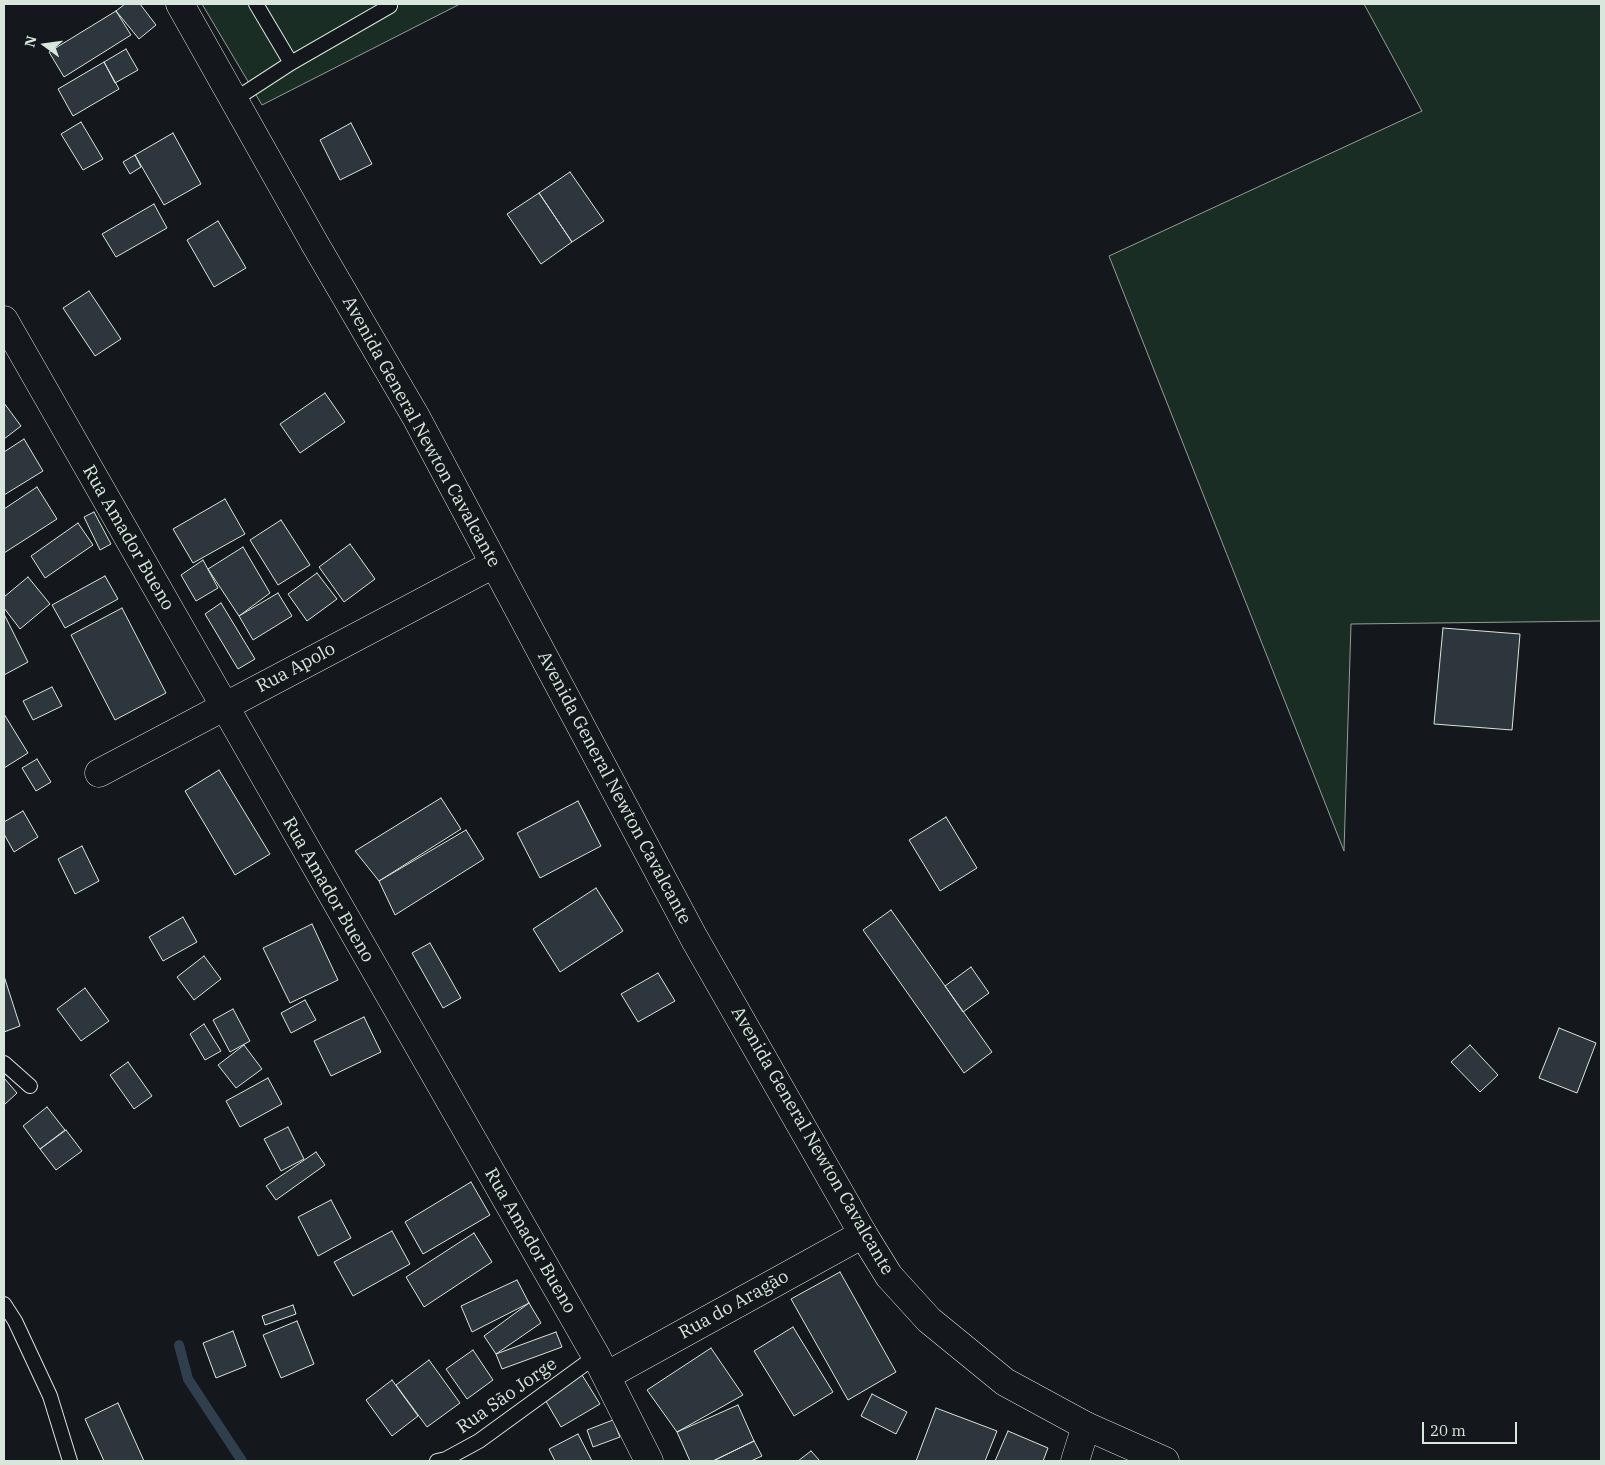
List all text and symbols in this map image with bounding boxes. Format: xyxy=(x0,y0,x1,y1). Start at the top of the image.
north arrow xyxy=(20,20,70,70)
text: N xyxy=(20,34,41,49)
street label: Avenida General Newton Cavalcante xyxy=(337,293,505,571)
street label: Rua Amador Bueno xyxy=(78,462,178,614)
street label: Rua Apolo xyxy=(253,638,339,698)
street label: Avenida General Newton Cavalcante xyxy=(533,648,695,928)
street label: Rua Amador Bueno xyxy=(278,814,378,966)
street label: Avenida General Newton Cavalcante xyxy=(726,1003,898,1279)
street label: Rua Amador Bueno xyxy=(480,1165,580,1317)
street label: Rua do Aragão xyxy=(675,1266,793,1344)
street label: Rua São Jorge xyxy=(453,1353,561,1439)
scale bar xyxy=(1425,1412,1520,1444)
text: 20 m xyxy=(1430,1421,1466,1440)

